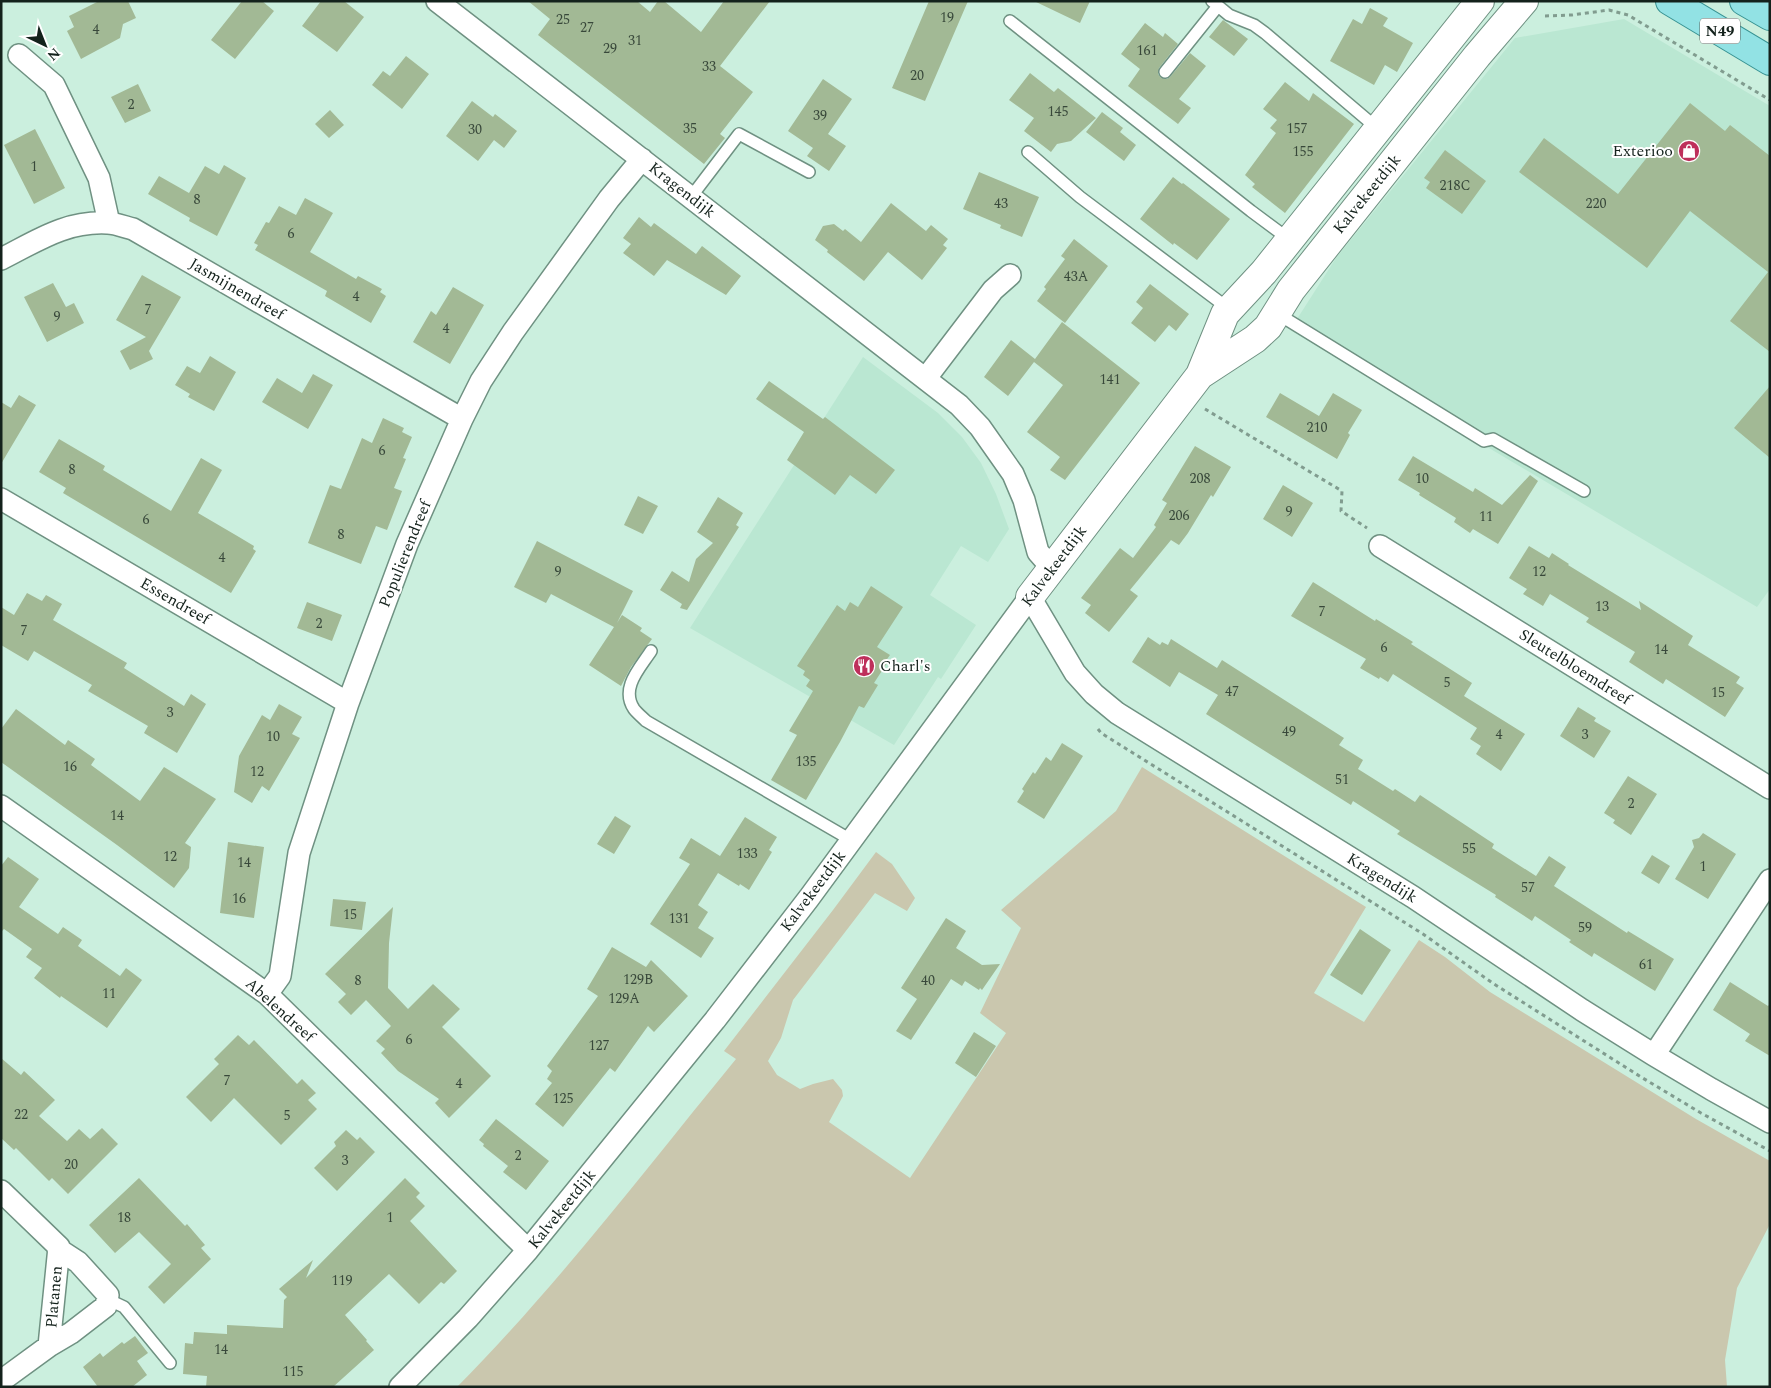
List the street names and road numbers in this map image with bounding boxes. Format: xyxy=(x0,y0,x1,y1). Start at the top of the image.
road number: N49 xyxy=(1700,18,1740,44)
street label: Kalvekeetdijk xyxy=(1327,149,1407,239)
street label: Kragendijk xyxy=(643,156,721,224)
street label: Jasmijnendreef xyxy=(185,252,291,327)
street label: Populierendreef xyxy=(373,495,438,611)
street label: Kalvekeetdijk xyxy=(1015,520,1093,612)
street label: Essendreef xyxy=(135,571,216,632)
street label: Sleutelbloemdreef xyxy=(1514,623,1637,712)
street label: Kalvekeetdijk xyxy=(774,845,852,937)
street label: Kragendijk xyxy=(1342,847,1422,909)
street label: Abelendreef xyxy=(240,972,321,1049)
street label: Kalvekeetdijk xyxy=(522,1164,602,1254)
street label: Platanen xyxy=(39,1265,69,1329)

